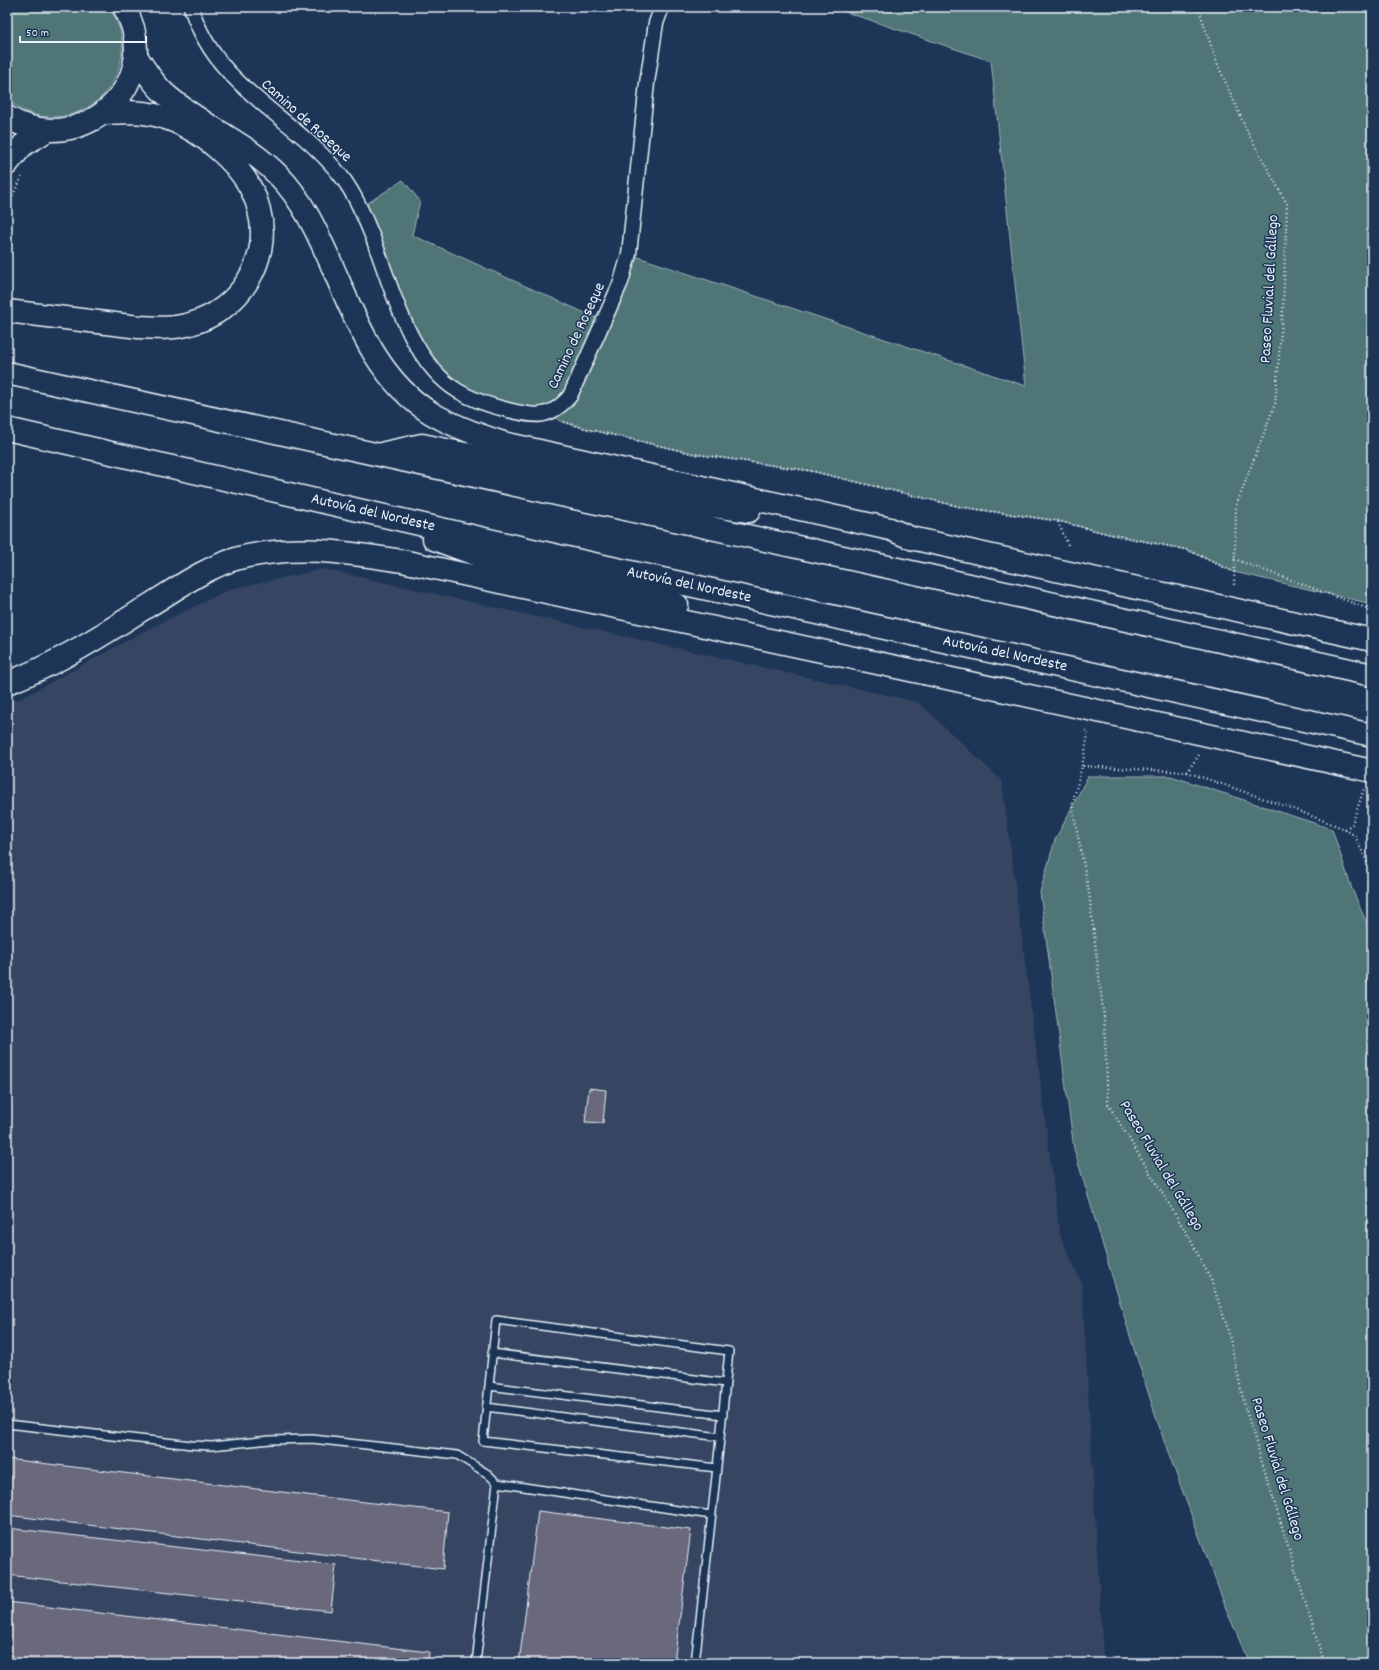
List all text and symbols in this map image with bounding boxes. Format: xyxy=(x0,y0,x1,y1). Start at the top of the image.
scale bar xyxy=(20,18,146,44)
text: 50 m xyxy=(26,25,49,42)
street label: Camino de Roseque xyxy=(255,74,357,168)
street label: Paseo Fluvial del Gállego xyxy=(1255,214,1285,364)
street label: Camino de Roseque xyxy=(542,279,612,393)
street label: Autovía del Nordeste xyxy=(309,488,437,538)
street label: Autovía del Nordeste xyxy=(625,561,753,609)
street label: Autovía del Nordeste xyxy=(941,630,1069,678)
street label: Paseo Fluvial del Gállego xyxy=(1113,1096,1209,1236)
street label: Paseo Fluvial del Gállego xyxy=(1244,1395,1310,1543)

